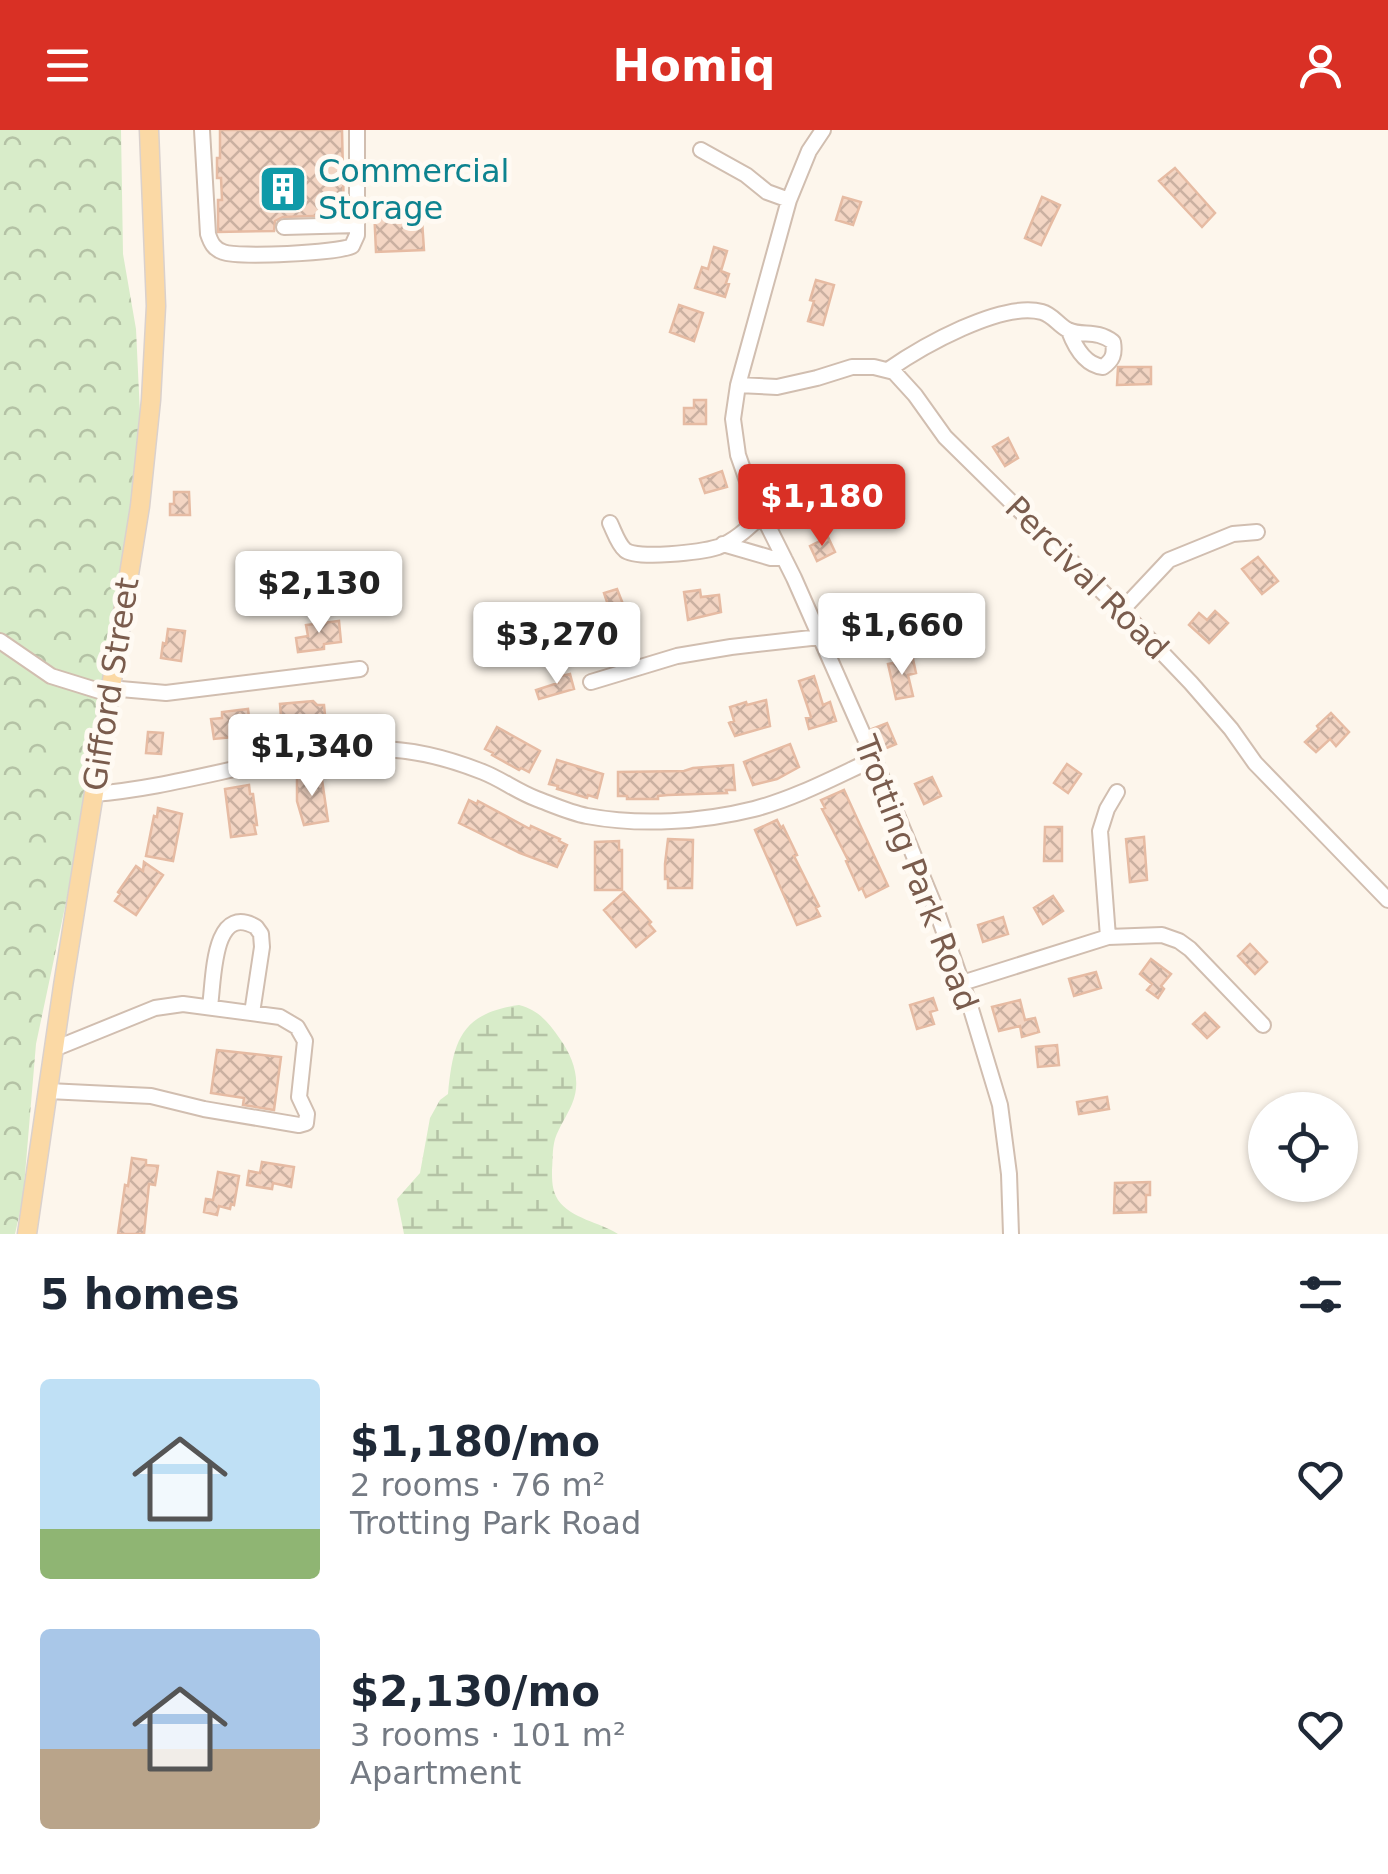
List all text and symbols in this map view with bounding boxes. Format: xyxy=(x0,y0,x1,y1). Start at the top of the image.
icon: menu xyxy=(40,38,95,93)
icon: person xyxy=(1293,38,1348,93)
text: Homiq xyxy=(612,39,776,92)
place label: Commercial Storage xyxy=(318,152,509,227)
building icon: Commercial Storage xyxy=(257,163,309,215)
pin: $1,180 xyxy=(741,464,903,549)
text: $1,180 xyxy=(760,477,884,515)
street label: Percival Road xyxy=(998,489,1176,667)
pin: $2,130 xyxy=(238,551,400,636)
text: $2,130 xyxy=(257,564,381,602)
street label: Gifford Street xyxy=(75,575,147,793)
pin: $1,660 xyxy=(821,593,983,678)
pin: $3,270 xyxy=(476,602,638,687)
text: $1,660 xyxy=(840,606,964,644)
text: $3,270 xyxy=(495,615,619,653)
pin: $1,340 xyxy=(231,714,393,799)
text: $1,340 xyxy=(250,727,374,765)
street label: Trotting Park Road xyxy=(846,729,986,1016)
map controls xyxy=(1248,1092,1358,1202)
button: locate xyxy=(1248,1092,1358,1202)
icon: filters xyxy=(1293,1267,1348,1322)
text: 5 homes xyxy=(40,1270,240,1319)
text: $1,180/mo xyxy=(350,1417,600,1466)
icon: home xyxy=(120,1419,240,1539)
icon: heart xyxy=(1293,1452,1348,1507)
text: 2 rooms · 76 m² xyxy=(350,1466,605,1504)
text: Trotting Park Road xyxy=(350,1504,641,1542)
text: $2,130/mo xyxy=(350,1667,600,1716)
icon: home xyxy=(120,1669,240,1789)
icon: heart xyxy=(1293,1702,1348,1757)
text: 3 rooms · 101 m² xyxy=(350,1716,626,1754)
text: Apartment xyxy=(350,1754,521,1792)

